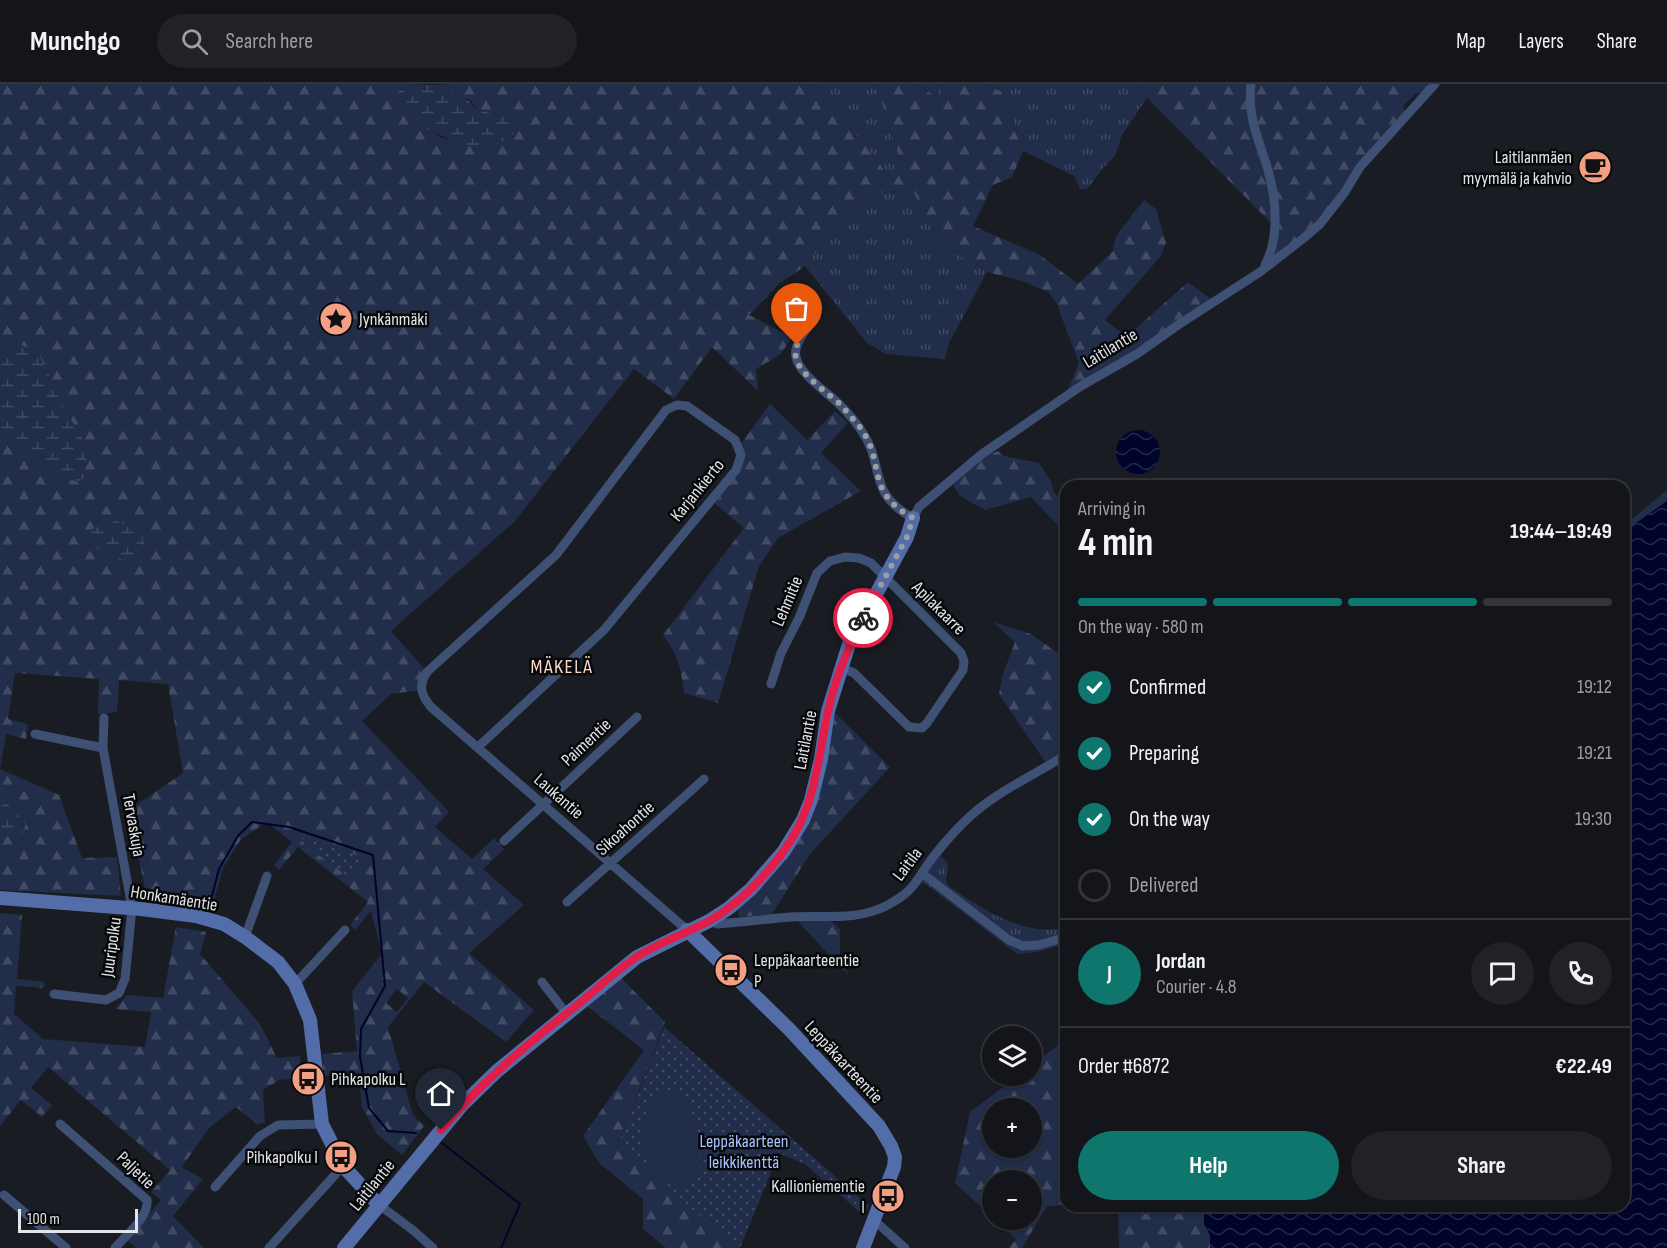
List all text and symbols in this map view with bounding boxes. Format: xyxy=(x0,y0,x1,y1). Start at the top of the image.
search box xyxy=(157,14,577,68)
text: Munchgo xyxy=(30,25,121,58)
icon: search xyxy=(178,25,211,58)
text: Search here xyxy=(226,28,313,55)
text: Map xyxy=(1456,29,1485,54)
text: Layers xyxy=(1518,29,1564,54)
text: Share xyxy=(1597,29,1637,54)
place label: Laitilanmäen myymälä ja kahvio xyxy=(1463,147,1572,189)
cafe icon: Laitilanmäen myymälä ja kahvio xyxy=(1577,149,1613,185)
pin xyxy=(771,283,822,345)
icon: bag xyxy=(780,292,813,325)
place icon: Jynkänmäki xyxy=(318,301,354,337)
place label: Jynkänmäki xyxy=(358,309,428,330)
street label: Laitilantie xyxy=(1079,324,1141,373)
street label: Karjankierto xyxy=(666,455,729,526)
text: Arriving in xyxy=(1078,497,1146,521)
text: 19:44–19:49 xyxy=(1510,518,1612,545)
text: 4 min xyxy=(1078,520,1153,567)
street label: Lehmitie xyxy=(768,573,807,629)
street label: Apilakaarre xyxy=(907,576,970,640)
courier xyxy=(833,588,893,648)
icon: bike xyxy=(847,602,880,635)
text: On the way · 580 m xyxy=(1078,615,1204,639)
district label: MÄKELÄ xyxy=(531,655,593,679)
icon: check xyxy=(1078,671,1111,704)
text: Confirmed xyxy=(1129,674,1206,701)
text: 19:12 xyxy=(1577,675,1612,699)
street label: Laitilantie xyxy=(789,709,822,772)
street label: Paimentie xyxy=(557,714,616,771)
icon: check xyxy=(1078,737,1111,770)
text: Preparing xyxy=(1129,740,1199,767)
text: 19:21 xyxy=(1577,741,1612,765)
street label: Laukantie xyxy=(530,769,588,824)
street label: Tervaskuja xyxy=(118,792,149,858)
street label: Sikoahontie xyxy=(592,797,659,860)
icon: check xyxy=(1078,803,1111,836)
text: On the way xyxy=(1129,806,1210,833)
text: 19:30 xyxy=(1575,807,1612,831)
street label: Laitila xyxy=(888,844,927,885)
text: Delivered xyxy=(1129,872,1198,899)
street label: Honkamäentie xyxy=(129,881,219,916)
street label: Juuripolku xyxy=(97,916,126,979)
button: chat xyxy=(1471,942,1534,1005)
button: phone xyxy=(1549,942,1612,1005)
text: Jordan xyxy=(1156,948,1205,975)
place label: Leppäkaarteentie P xyxy=(754,950,859,992)
bus stop icon: Leppäkaarteentie P xyxy=(713,952,749,988)
text: J xyxy=(1107,960,1112,987)
text: Courier · 4.8 xyxy=(1156,975,1237,999)
street label: Leppäkaarteentie xyxy=(800,1017,887,1108)
map controls xyxy=(982,1026,1042,1230)
button: layers xyxy=(982,1026,1042,1086)
text: Order #6872 xyxy=(1078,1053,1170,1080)
text: €22.49 xyxy=(1555,1053,1612,1080)
bus stop icon: Pihkapolku L xyxy=(290,1061,326,1097)
pin xyxy=(415,1068,466,1130)
place label: Pihkapolku L xyxy=(331,1069,406,1090)
icon: home xyxy=(424,1077,457,1110)
button: + xyxy=(982,1098,1042,1158)
park label: Leppäkaarteen leikkikenttä xyxy=(699,1131,789,1173)
button: Help xyxy=(1078,1131,1339,1200)
button: Share xyxy=(1351,1131,1612,1200)
bus stop icon: Pihkapolku I xyxy=(323,1139,359,1175)
street label: Paljetie xyxy=(112,1147,159,1193)
place label: Pihkapolku I xyxy=(246,1147,318,1168)
street label: Laitilantie xyxy=(345,1155,399,1215)
button: − xyxy=(982,1170,1042,1230)
place label: Kallioniementie I xyxy=(771,1176,865,1218)
bus stop icon: Kallioniementie I xyxy=(870,1178,906,1214)
scale bar xyxy=(18,1206,138,1234)
text: 100 m xyxy=(27,1210,60,1229)

